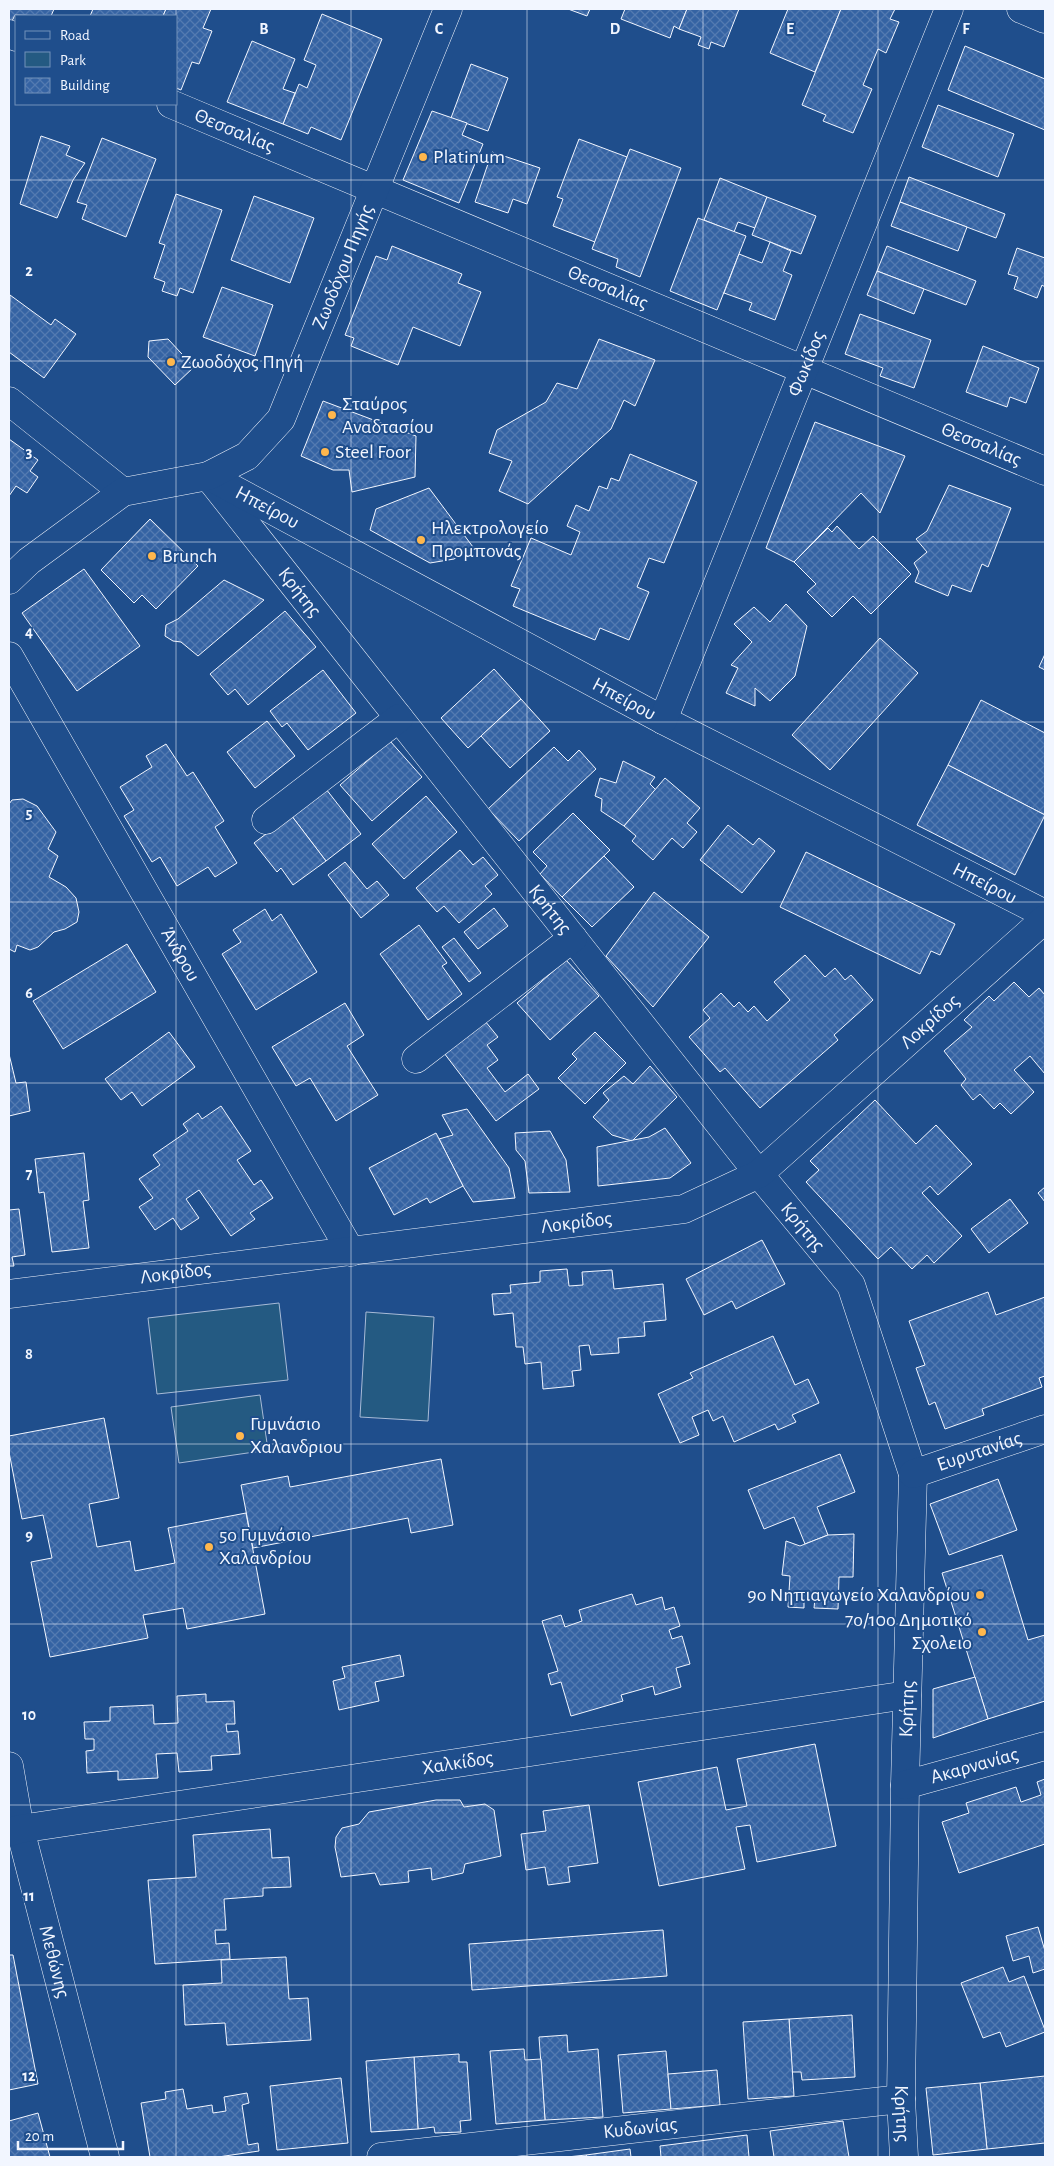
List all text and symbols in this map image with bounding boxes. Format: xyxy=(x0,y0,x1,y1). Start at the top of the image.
legend xyxy=(15,15,178,105)
text: B xyxy=(259,21,269,37)
text: C xyxy=(435,21,444,37)
text: D xyxy=(610,21,621,37)
text: E xyxy=(786,21,794,37)
text: F xyxy=(962,21,970,37)
text: Road xyxy=(60,28,90,43)
text: Park xyxy=(60,53,86,68)
text: Building xyxy=(60,78,110,93)
street label: Θεσσαλίας xyxy=(192,105,278,156)
place label: Platinum xyxy=(433,147,505,167)
marker: Platinum xyxy=(417,151,429,163)
street label: Ζωοδόχου Πηγής xyxy=(309,202,377,332)
street label: Θεσσαλίας xyxy=(565,262,651,313)
text: 2 xyxy=(25,263,33,279)
street label: Φωκίδος xyxy=(784,328,829,399)
place label: Ζωοδόχος Πηγή xyxy=(181,352,303,372)
marker: Ζωοδόχος Πηγή xyxy=(165,356,177,368)
place label: Σταύρος Αναδτασίου xyxy=(342,394,434,437)
marker: Σταύρος Αναδτασίου xyxy=(326,409,338,421)
street label: Θεσσαλίας xyxy=(938,419,1025,470)
place label: Steel Foor xyxy=(335,442,412,462)
text: 3 xyxy=(26,444,33,460)
marker: Steel Foor xyxy=(319,446,331,458)
street label: Ηπείρου xyxy=(232,482,302,533)
place label: Ηλεκτρολογείο Προμπονάς xyxy=(431,518,549,561)
marker: Ηλεκτρολογείο Προμπονάς xyxy=(415,534,427,546)
place label: Brunch xyxy=(162,546,217,566)
marker: Brunch xyxy=(146,550,158,562)
street label: Κρήτης xyxy=(274,564,325,621)
text: 4 xyxy=(25,624,33,640)
street label: Ηπείρου xyxy=(589,674,659,724)
text: 5 xyxy=(26,805,33,821)
street label: Ηπείρου xyxy=(949,859,1020,908)
street label: Κρήτης xyxy=(525,881,576,938)
street label: Άνδρου xyxy=(157,924,204,985)
text: 6 xyxy=(25,985,33,1001)
street label: Λοκρίδος xyxy=(897,990,963,1053)
text: 7 xyxy=(26,1166,33,1182)
street label: Κρήτης xyxy=(777,1199,829,1255)
street label: Λοκρίδος xyxy=(540,1208,613,1237)
street label: Λοκρίδος xyxy=(139,1259,213,1287)
text: 8 xyxy=(25,1346,33,1362)
place label: Γυμνάσιο Χαλανδριου xyxy=(250,1414,343,1457)
street label: Ευρυτανίας xyxy=(934,1428,1024,1475)
marker: Γυμνάσιο Χαλανδριου xyxy=(234,1430,246,1442)
place label: 5ο Γυμνάσιο Χαλανδρίου xyxy=(219,1525,312,1568)
text: 9 xyxy=(25,1527,33,1543)
marker: 5ο Γυμνάσιο Χαλανδρίου xyxy=(203,1541,215,1553)
place label: 9ο Νηπιαγωγείο Χαλανδρίου xyxy=(747,1585,970,1605)
marker: 9ο Νηπιαγωγείο Χαλανδρίου xyxy=(974,1589,986,1601)
place label: 7ο/10ο Δημοτικό Σχολειο xyxy=(845,1610,972,1653)
marker: 7ο/10ο Δημοτικό Σχολειο xyxy=(976,1626,988,1638)
street label: Κρήτης xyxy=(896,1680,918,1738)
text: 10 xyxy=(22,1707,36,1723)
street label: Ακαρνανίας xyxy=(928,1744,1021,1787)
street label: Χαλκίδος xyxy=(421,1748,495,1778)
text: 11 xyxy=(23,1888,35,1904)
street label: Μεθώνης xyxy=(35,1923,73,2000)
text: 12 xyxy=(22,2068,36,2084)
street label: Κρήτης xyxy=(891,2085,913,2143)
street label: Κυδωνίας xyxy=(602,2114,679,2142)
scale bar xyxy=(18,2118,122,2150)
text: 20 m xyxy=(25,2129,54,2144)

